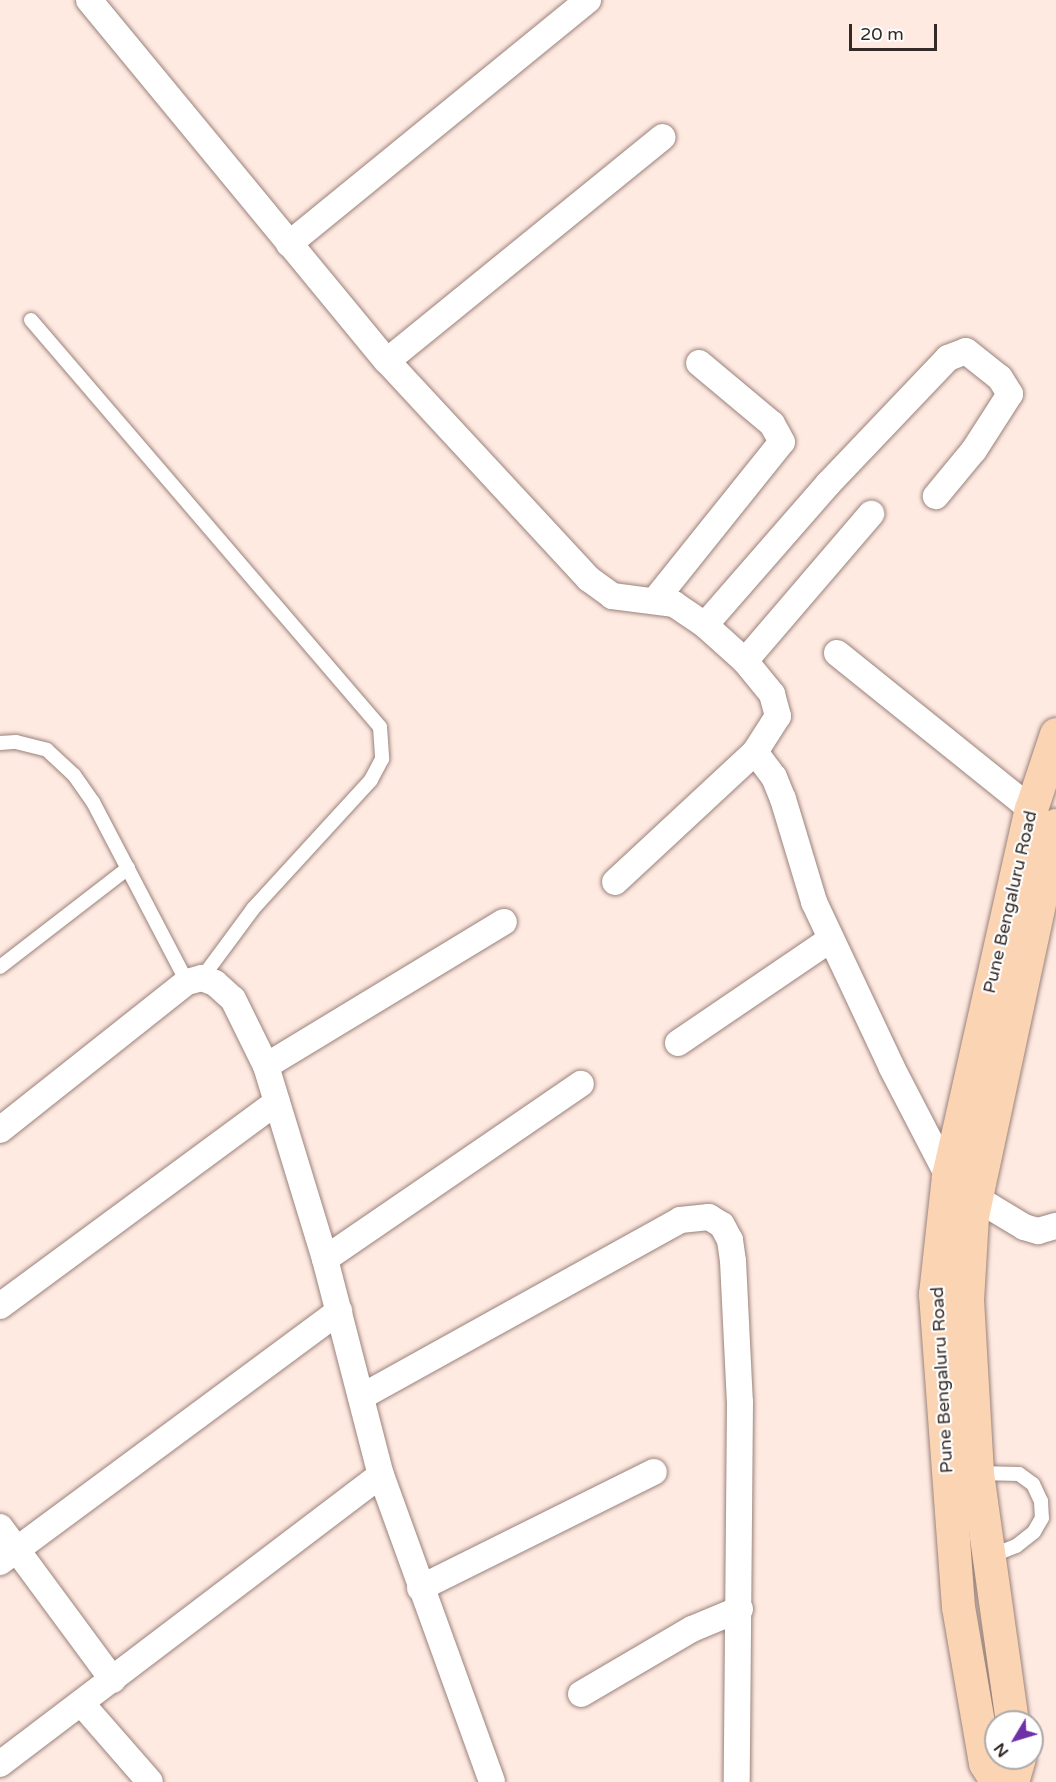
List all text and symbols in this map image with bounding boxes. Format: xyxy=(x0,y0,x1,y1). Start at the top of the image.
scale bar xyxy=(852,12,940,50)
text: 20 m xyxy=(860,23,904,45)
street label: Pune Bengaluru Road xyxy=(978,808,1042,996)
street label: Pune Bengaluru Road xyxy=(926,1286,958,1474)
north arrow xyxy=(984,1710,1044,1770)
text: N xyxy=(990,1739,1013,1761)

